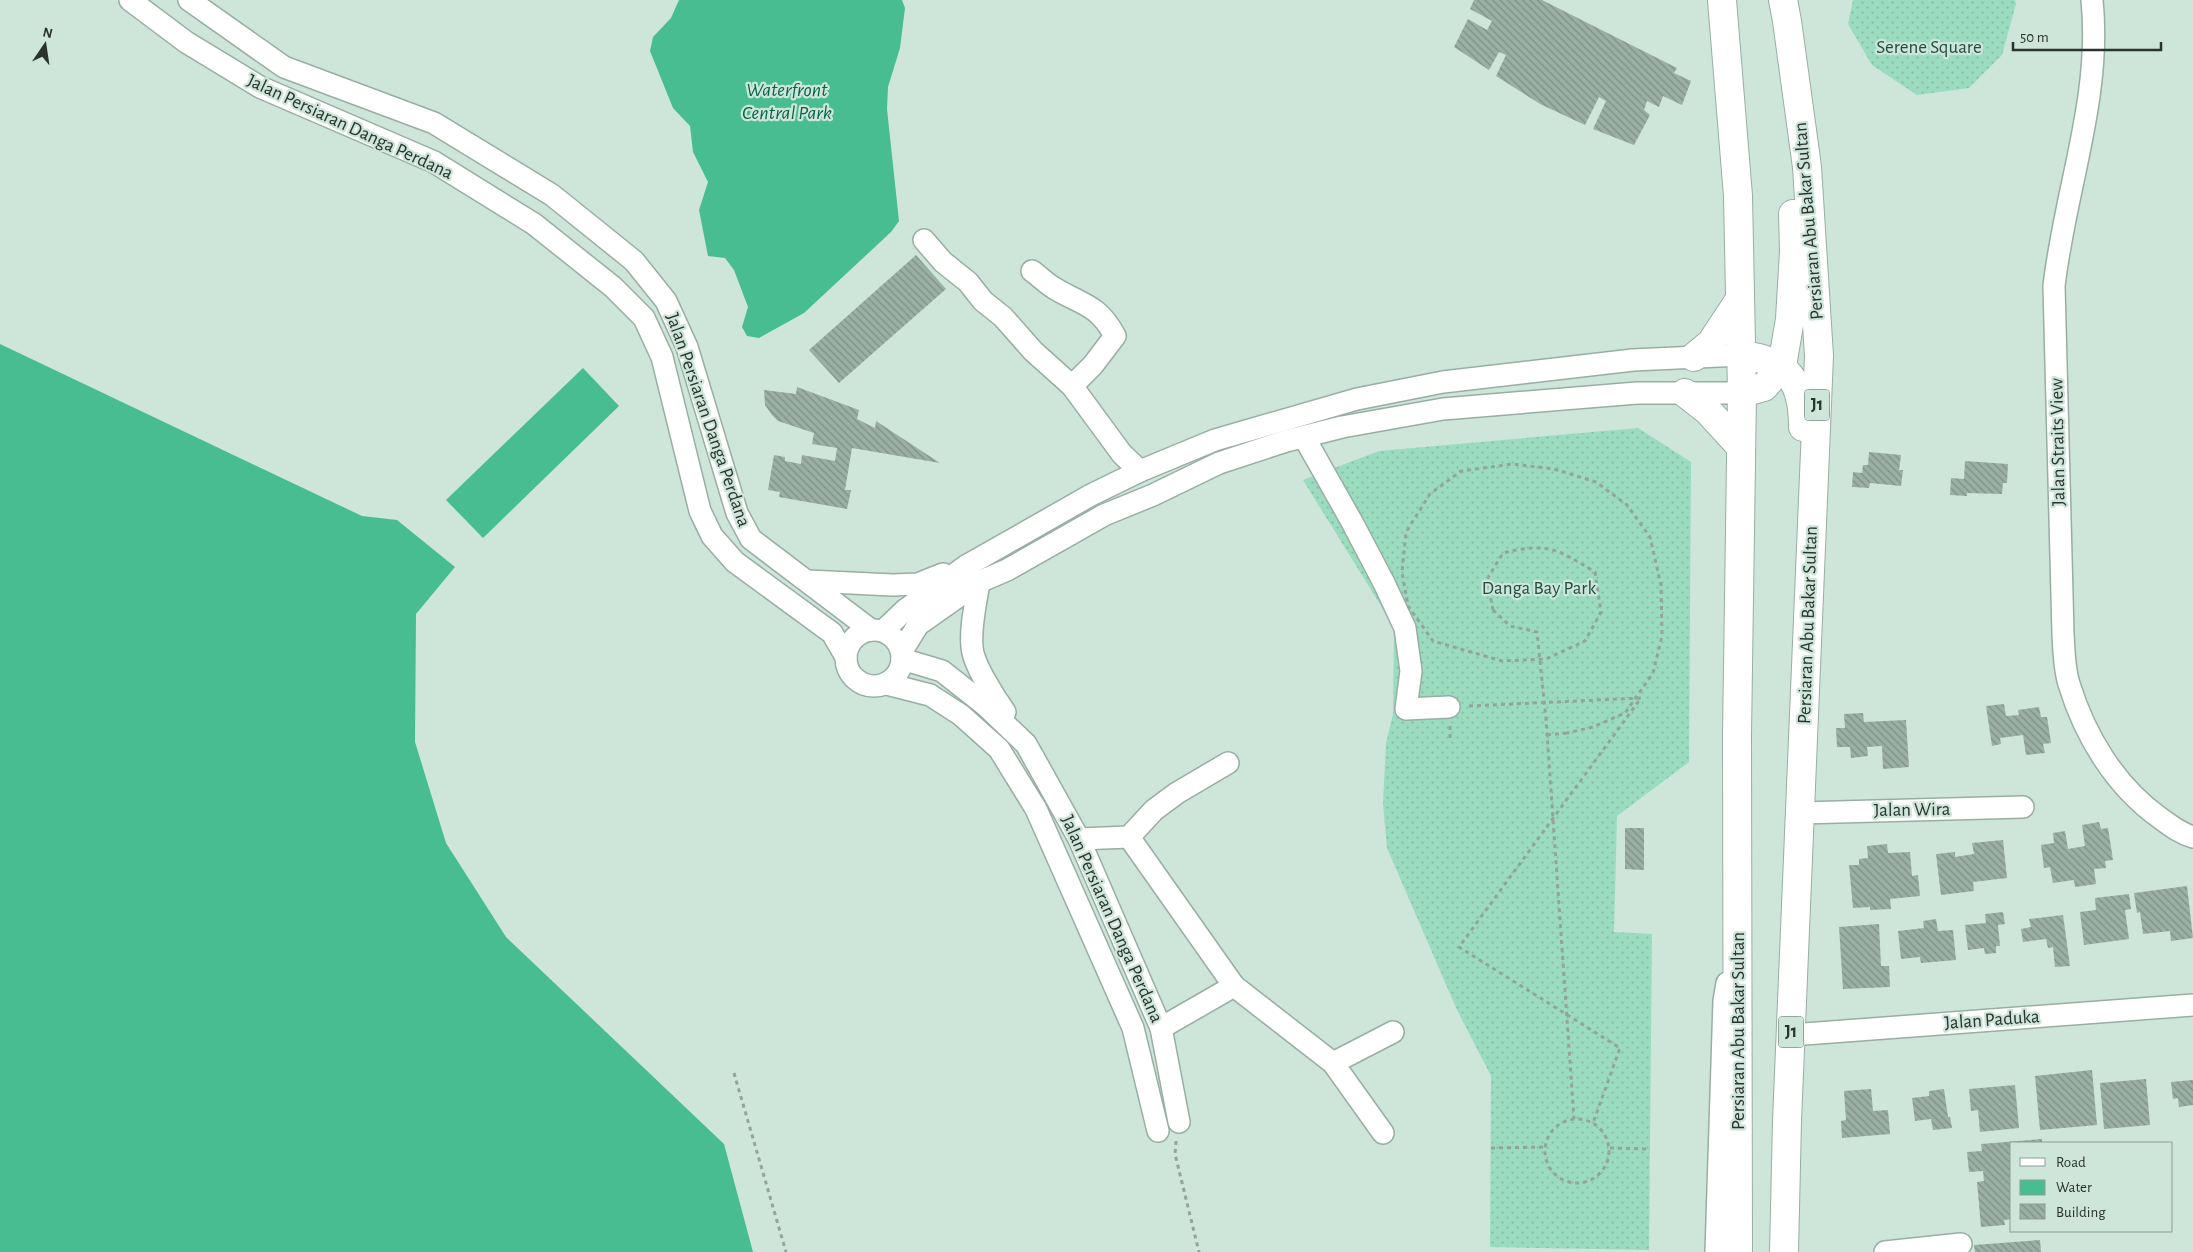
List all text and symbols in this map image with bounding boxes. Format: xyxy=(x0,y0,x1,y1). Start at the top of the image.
north arrow xyxy=(20,20,70,70)
scale bar xyxy=(2013,20,2160,52)
text: N xyxy=(41,25,54,41)
text: 50 m xyxy=(2020,30,2049,45)
park label: Serene Square xyxy=(1876,38,1982,57)
street label: Jalan Persiaran Danga Perdana xyxy=(244,71,456,183)
water label: Waterfront Central Park xyxy=(742,80,832,123)
street label: Persiaran Abu Bakar Sultan xyxy=(1791,121,1827,321)
street label: Jalan Persiaran Danga Perdana xyxy=(662,311,754,530)
street label: Jalan Straits View xyxy=(2047,378,2069,506)
road number: J1 xyxy=(1804,390,1830,420)
street label: Persiaran Abu Bakar Sultan xyxy=(1795,526,1821,724)
park label: Danga Bay Park xyxy=(1482,579,1597,598)
street label: Jalan Wira xyxy=(1873,800,1951,820)
street label: Jalan Persiaran Danga Perdana xyxy=(1058,812,1166,1026)
street label: Persiaran Abu Bakar Sultan xyxy=(1729,932,1748,1130)
street label: Jalan Paduka xyxy=(1944,1007,2040,1033)
road number: J1 xyxy=(1778,1016,1804,1048)
legend xyxy=(2010,1142,2173,1232)
text: Road xyxy=(2056,1155,2086,1170)
text: Water xyxy=(2056,1180,2092,1195)
text: Building xyxy=(2056,1205,2106,1220)

